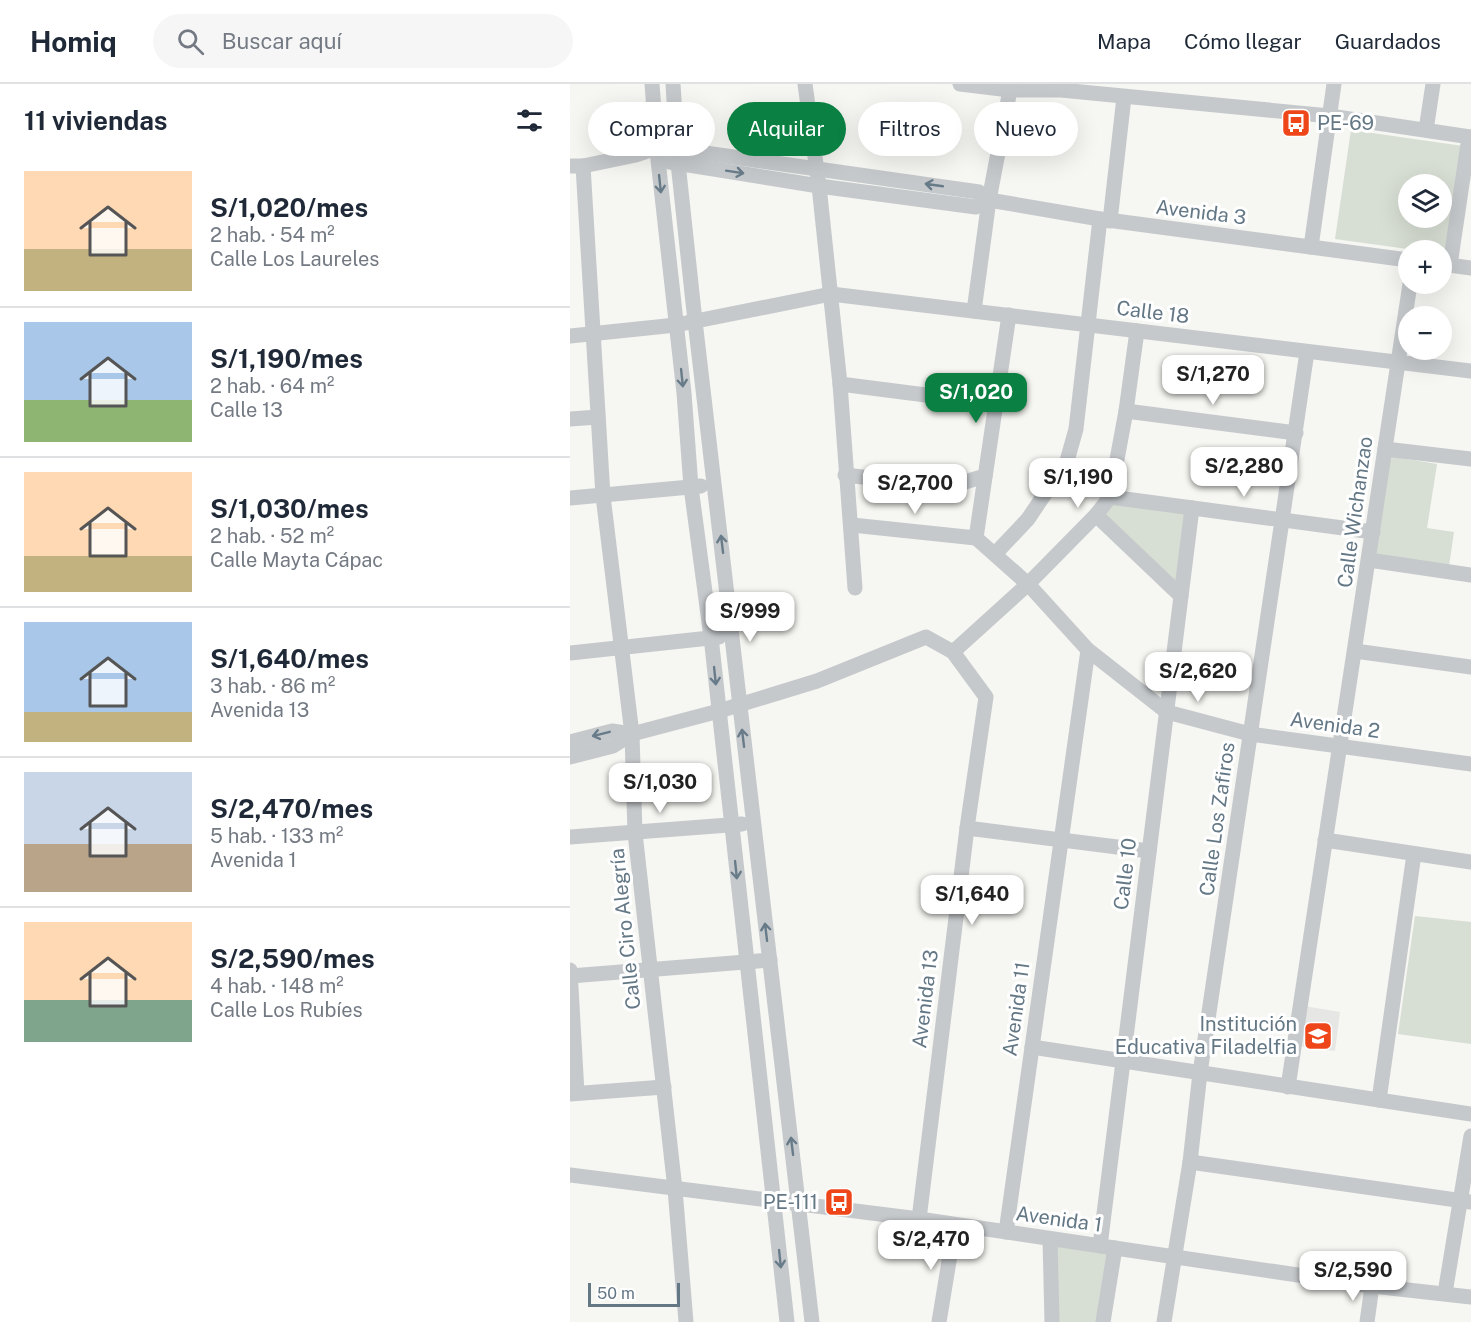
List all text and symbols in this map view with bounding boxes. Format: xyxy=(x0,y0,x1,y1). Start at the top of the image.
search box xyxy=(153,14,573,68)
text: Homiq xyxy=(30,25,117,58)
icon: search xyxy=(174,25,207,58)
text: Buscar aquí xyxy=(222,28,342,54)
text: Mapa xyxy=(1097,29,1151,54)
text: Cómo llegar xyxy=(1184,29,1302,54)
text: Guardados xyxy=(1335,29,1441,54)
chip: Comprar xyxy=(588,102,715,156)
chip: Alquilar xyxy=(727,102,846,156)
chip: Filtros xyxy=(858,102,962,156)
chip: Nuevo xyxy=(974,102,1078,156)
icon: filters xyxy=(513,104,546,137)
text: 11 viviendas xyxy=(24,105,168,136)
bus stop icon: PE-69 xyxy=(1280,107,1312,139)
place label: PE-69 xyxy=(1317,111,1374,135)
one-way arrow xyxy=(725,167,745,178)
one-way arrow xyxy=(655,174,666,194)
map controls xyxy=(1398,174,1452,360)
button: layers xyxy=(1398,174,1452,228)
one-way arrow xyxy=(925,179,944,190)
text: S/1,020/mes xyxy=(210,192,368,223)
icon: home xyxy=(72,195,144,267)
street label: Avenida 3 xyxy=(1154,195,1248,229)
text: 2 hab. · 54 m² xyxy=(210,223,335,247)
button: + xyxy=(1398,240,1452,294)
text: Calle Los Laureles xyxy=(210,247,379,271)
street label: Calle 18 xyxy=(1115,296,1191,328)
button: − xyxy=(1398,306,1452,360)
text: S/1,190/mes xyxy=(210,343,363,374)
icon: home xyxy=(72,346,144,418)
pin: S/1,270 xyxy=(1158,355,1268,406)
text: S/1,270 xyxy=(1176,362,1250,386)
one-way arrow xyxy=(677,367,688,387)
pin: S/1,020 xyxy=(921,373,1031,424)
text: 2 hab. · 64 m² xyxy=(210,374,334,398)
text: S/1,020 xyxy=(939,380,1013,404)
text: Calle 13 xyxy=(210,398,283,422)
street label: Calle Wichanzao xyxy=(1333,435,1377,589)
pin: S/2,280 xyxy=(1189,447,1299,498)
text: S/2,280 xyxy=(1204,454,1284,478)
pin: S/1,190 xyxy=(1023,458,1133,509)
pin: S/2,700 xyxy=(860,464,970,515)
text: S/1,190 xyxy=(1043,465,1113,489)
text: S/2,700 xyxy=(877,471,953,495)
text: S/1,030/mes xyxy=(210,493,369,524)
icon: home xyxy=(72,496,144,568)
text: 2 hab. · 52 m² xyxy=(210,524,334,548)
one-way arrow xyxy=(716,535,727,555)
text: Calle Mayta Cápac xyxy=(210,548,383,572)
pin: S/999 xyxy=(708,592,792,643)
text: S/999 xyxy=(720,599,780,623)
text: S/1,640/mes xyxy=(210,643,369,674)
icon: home xyxy=(72,646,144,718)
pin: S/2,620 xyxy=(1143,652,1253,703)
text: S/2,620 xyxy=(1159,659,1237,683)
one-way arrow xyxy=(710,666,721,685)
text: 3 hab. · 86 m² xyxy=(210,674,335,698)
text: Avenida 13 xyxy=(210,698,309,722)
street label: Avenida 2 xyxy=(1289,707,1381,743)
one-way arrow xyxy=(591,729,610,741)
one-way arrow xyxy=(738,729,749,749)
street label: Calle Los Zafiros xyxy=(1194,741,1240,897)
pin: S/1,030 xyxy=(605,763,715,814)
text: S/1,030 xyxy=(623,770,697,794)
text: S/2,470/mes xyxy=(210,793,373,824)
icon: home xyxy=(72,796,144,868)
text: 5 hab. · 133 m² xyxy=(210,824,343,848)
street label: Calle 10 xyxy=(1109,837,1141,911)
street label: Calle Ciro Alegría xyxy=(605,847,645,1011)
text: Avenida 1 xyxy=(210,848,297,872)
one-way arrow xyxy=(731,859,742,879)
pin: S/1,640 xyxy=(917,875,1027,926)
text: S/1,640 xyxy=(935,882,1009,906)
one-way arrow xyxy=(761,922,772,942)
text: S/2,590/mes xyxy=(210,943,375,974)
icon: home xyxy=(72,946,144,1018)
street label: Avenida 13 xyxy=(907,948,943,1050)
street label: Avenida 11 xyxy=(998,960,1034,1058)
text: 4 hab. · 148 m² xyxy=(210,974,344,998)
text: Calle Los Rubíes xyxy=(210,998,363,1022)
place label: Institución Educativa Filadelfia xyxy=(1115,1012,1297,1059)
school or university icon: Institución Educativa Filadelfia xyxy=(1302,1020,1334,1052)
one-way arrow xyxy=(786,1137,797,1157)
bus stop icon: PE-111 xyxy=(823,1186,855,1218)
place label: PE-111 xyxy=(763,1190,818,1214)
street label: Avenida 1 xyxy=(1014,1201,1104,1237)
pin: S/2,470 xyxy=(876,1220,986,1271)
text: S/2,470 xyxy=(892,1227,970,1251)
one-way arrow xyxy=(775,1249,786,1269)
pin: S/2,590 xyxy=(1298,1251,1408,1302)
text: S/2,590 xyxy=(1313,1258,1393,1282)
scale bar xyxy=(588,1280,680,1308)
text: 50 m xyxy=(597,1284,635,1303)

